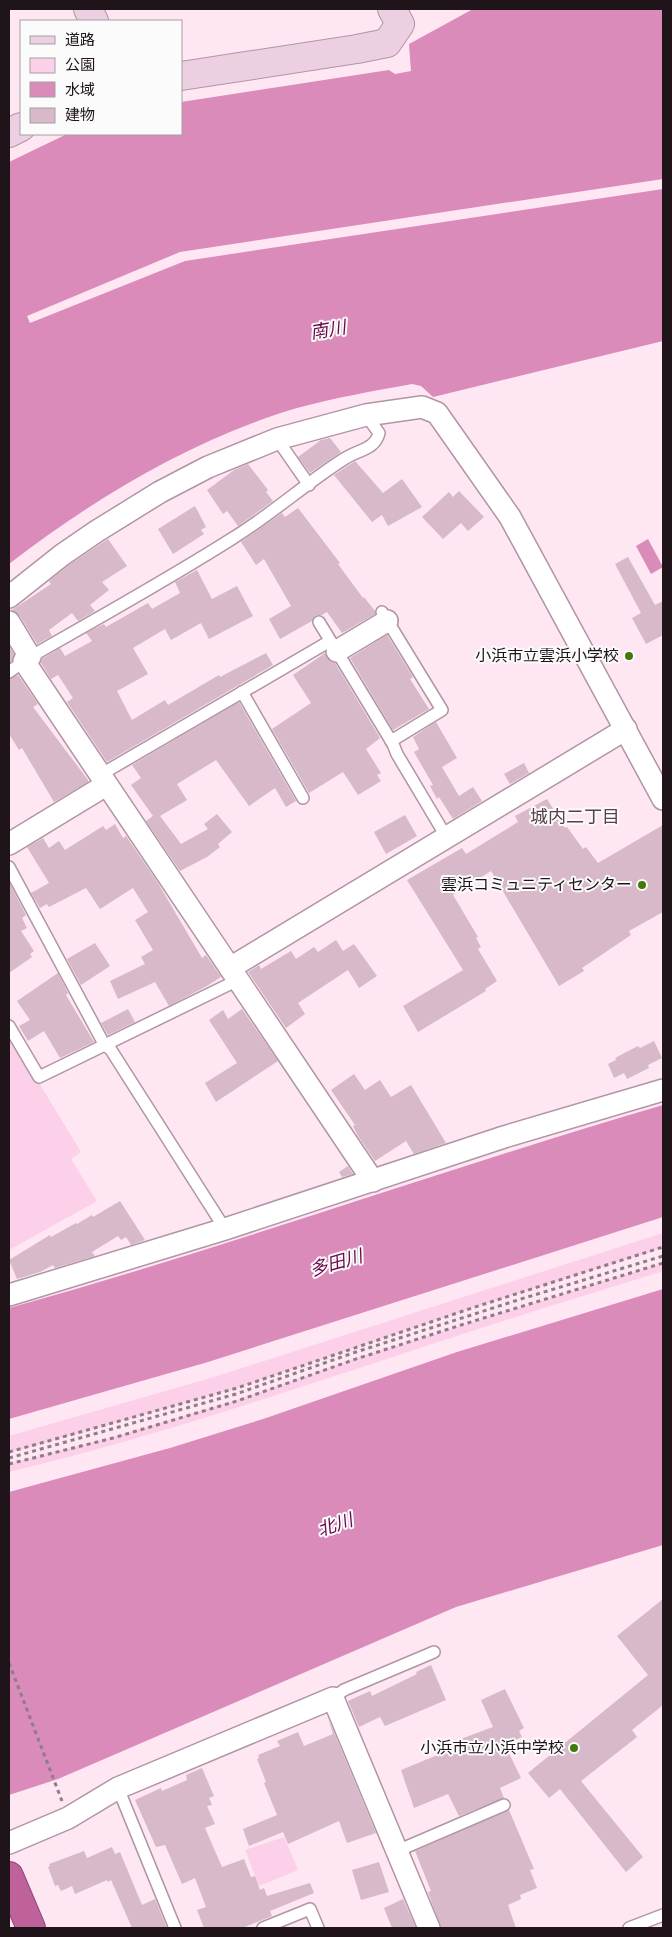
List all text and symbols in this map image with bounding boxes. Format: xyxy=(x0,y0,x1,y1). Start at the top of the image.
legend xyxy=(20,20,182,135)
text: 道路 xyxy=(65,31,95,49)
text: 公園 xyxy=(65,56,95,74)
text: 水域 xyxy=(65,81,95,99)
text: 建物 xyxy=(65,106,95,124)
water label: 南川 xyxy=(308,316,350,344)
place label: 小浜市立雲浜小学校 xyxy=(475,646,619,666)
marker: 小浜市立雲浜小学校 xyxy=(623,650,635,662)
district label: 城内二丁目 xyxy=(530,806,620,828)
place label: 雲浜コミュニティセンター xyxy=(441,875,632,895)
marker: 雲浜コミュニティセンター xyxy=(636,879,648,891)
water label: 多田川 xyxy=(307,1244,367,1281)
water label: 北川 xyxy=(314,1508,357,1541)
place label: 小浜市立小浜中学校 xyxy=(420,1738,564,1758)
marker: 小浜市立小浜中学校 xyxy=(568,1742,580,1754)

